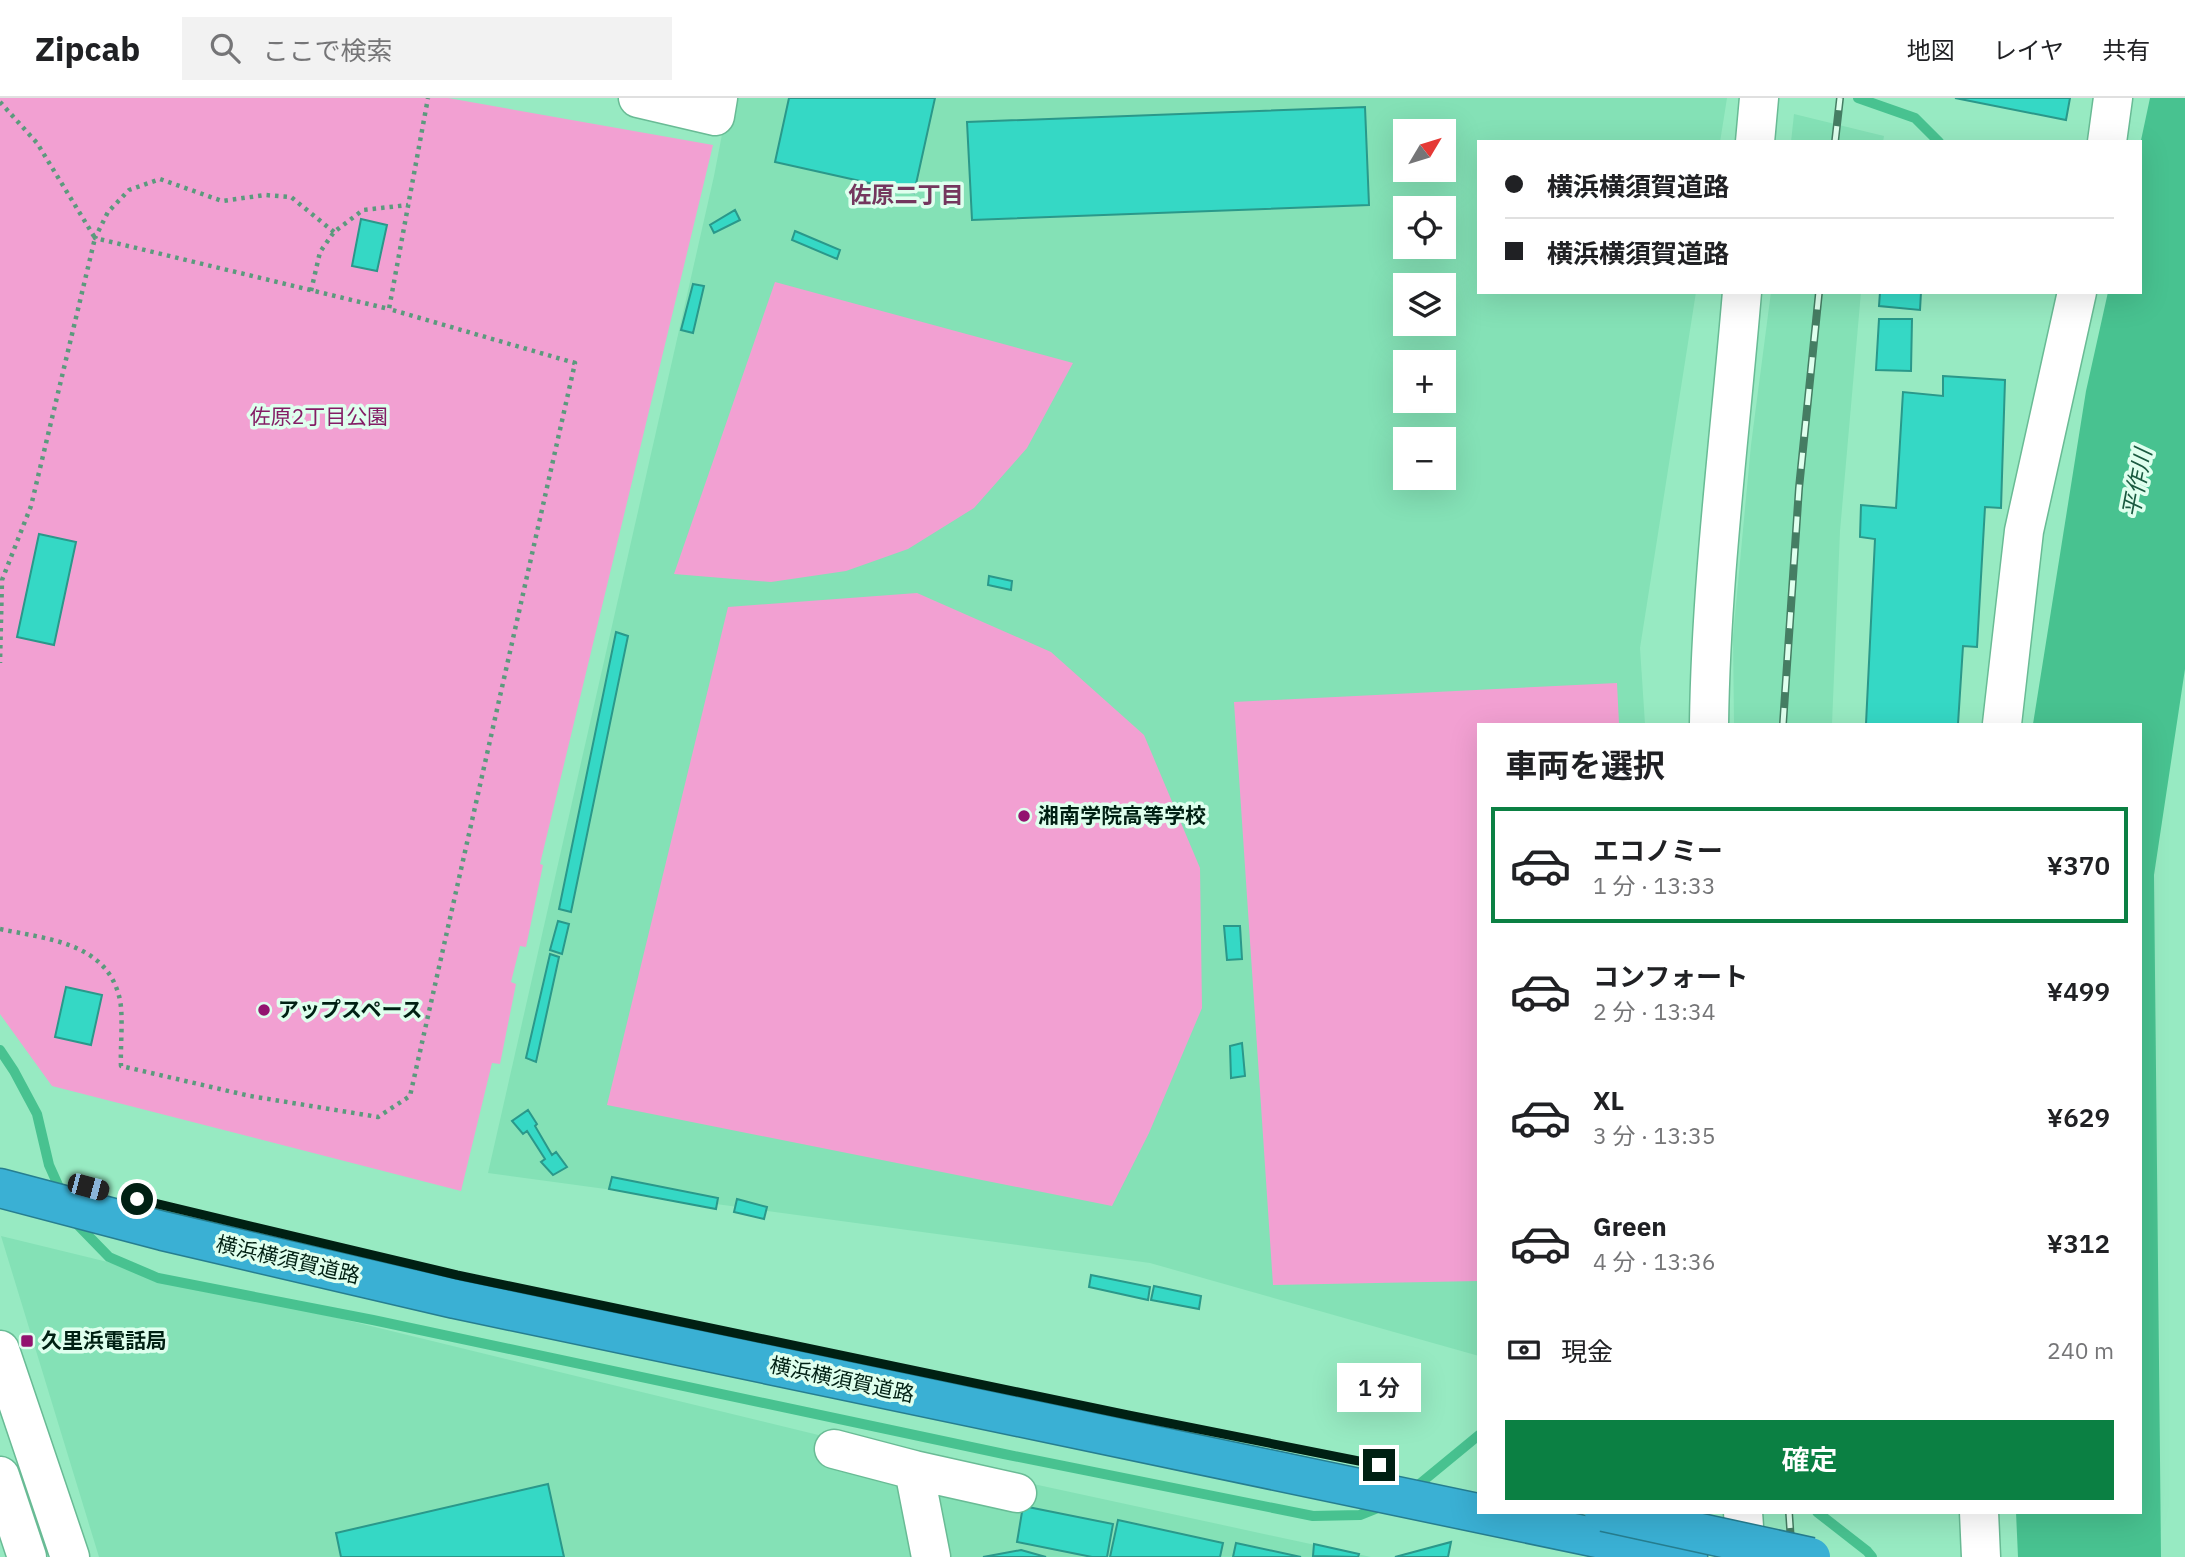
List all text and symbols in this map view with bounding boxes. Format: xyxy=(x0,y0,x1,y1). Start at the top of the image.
search box xyxy=(182,17,672,80)
text: Zipcab xyxy=(35,27,140,70)
icon: search xyxy=(206,29,244,67)
text: ここで検索 xyxy=(262,33,392,67)
text: 地図 xyxy=(1907,34,1955,66)
text: レイヤ xyxy=(1993,34,2064,66)
text: 共有 xyxy=(2102,34,2150,66)
north arrow xyxy=(1393,119,1456,182)
map controls xyxy=(1393,119,1456,490)
text: 横浜横須賀道路 xyxy=(1547,169,1729,203)
district label: 佐原二丁目 xyxy=(849,179,964,209)
button: locate xyxy=(1393,196,1456,259)
text: 横浜横須賀道路 xyxy=(1547,236,1729,270)
button: layers xyxy=(1393,273,1456,336)
button: + xyxy=(1393,350,1456,413)
park label: 佐原2丁目公園 xyxy=(250,402,388,430)
button: − xyxy=(1393,427,1456,490)
water label: 平作川 xyxy=(2115,443,2158,520)
text: 車両を選択 xyxy=(1505,744,1665,786)
place label: 湘南学院高等学校 xyxy=(1038,801,1206,829)
marker: 湘南学院高等学校 xyxy=(1016,808,1032,824)
text: エコノミー xyxy=(1593,833,1723,867)
icon: car xyxy=(1509,834,1572,897)
text: ¥370 xyxy=(2047,848,2110,882)
text: 1 分 · 13:33 xyxy=(1593,870,1716,900)
text: コンフォート xyxy=(1593,959,1748,993)
icon: car xyxy=(1509,960,1572,1023)
text: ¥499 xyxy=(2047,974,2110,1008)
place label: アップスペース xyxy=(278,995,422,1023)
text: 2 分 · 13:34 xyxy=(1593,996,1716,1026)
marker: アップスペース xyxy=(256,1002,272,1018)
text: XL xyxy=(1593,1083,1624,1117)
icon: car xyxy=(1509,1086,1572,1149)
text: ¥629 xyxy=(2047,1100,2110,1134)
text: 3 分 · 13:35 xyxy=(1593,1120,1716,1150)
car xyxy=(65,1171,112,1203)
route start xyxy=(121,1183,153,1215)
text: Green xyxy=(1593,1209,1667,1243)
icon: car xyxy=(1509,1212,1572,1275)
text: ¥312 xyxy=(2047,1226,2110,1260)
street label: 横浜横須賀道路 xyxy=(213,1229,363,1289)
text: 4 分 · 13:36 xyxy=(1593,1246,1716,1276)
place label: 久里浜電話局 xyxy=(41,1326,167,1354)
icon: cash xyxy=(1505,1331,1543,1369)
marker: 久里浜電話局 xyxy=(19,1333,35,1349)
text: 現金 xyxy=(1561,1334,1613,1368)
text: 240 m xyxy=(2047,1335,2114,1365)
street label: 横浜横須賀道路 xyxy=(767,1350,917,1408)
callout: 1 分 xyxy=(1337,1364,1421,1412)
text: 1 分 xyxy=(1358,1372,1400,1402)
button: 確定 xyxy=(1505,1420,2114,1500)
route end xyxy=(1363,1449,1395,1481)

